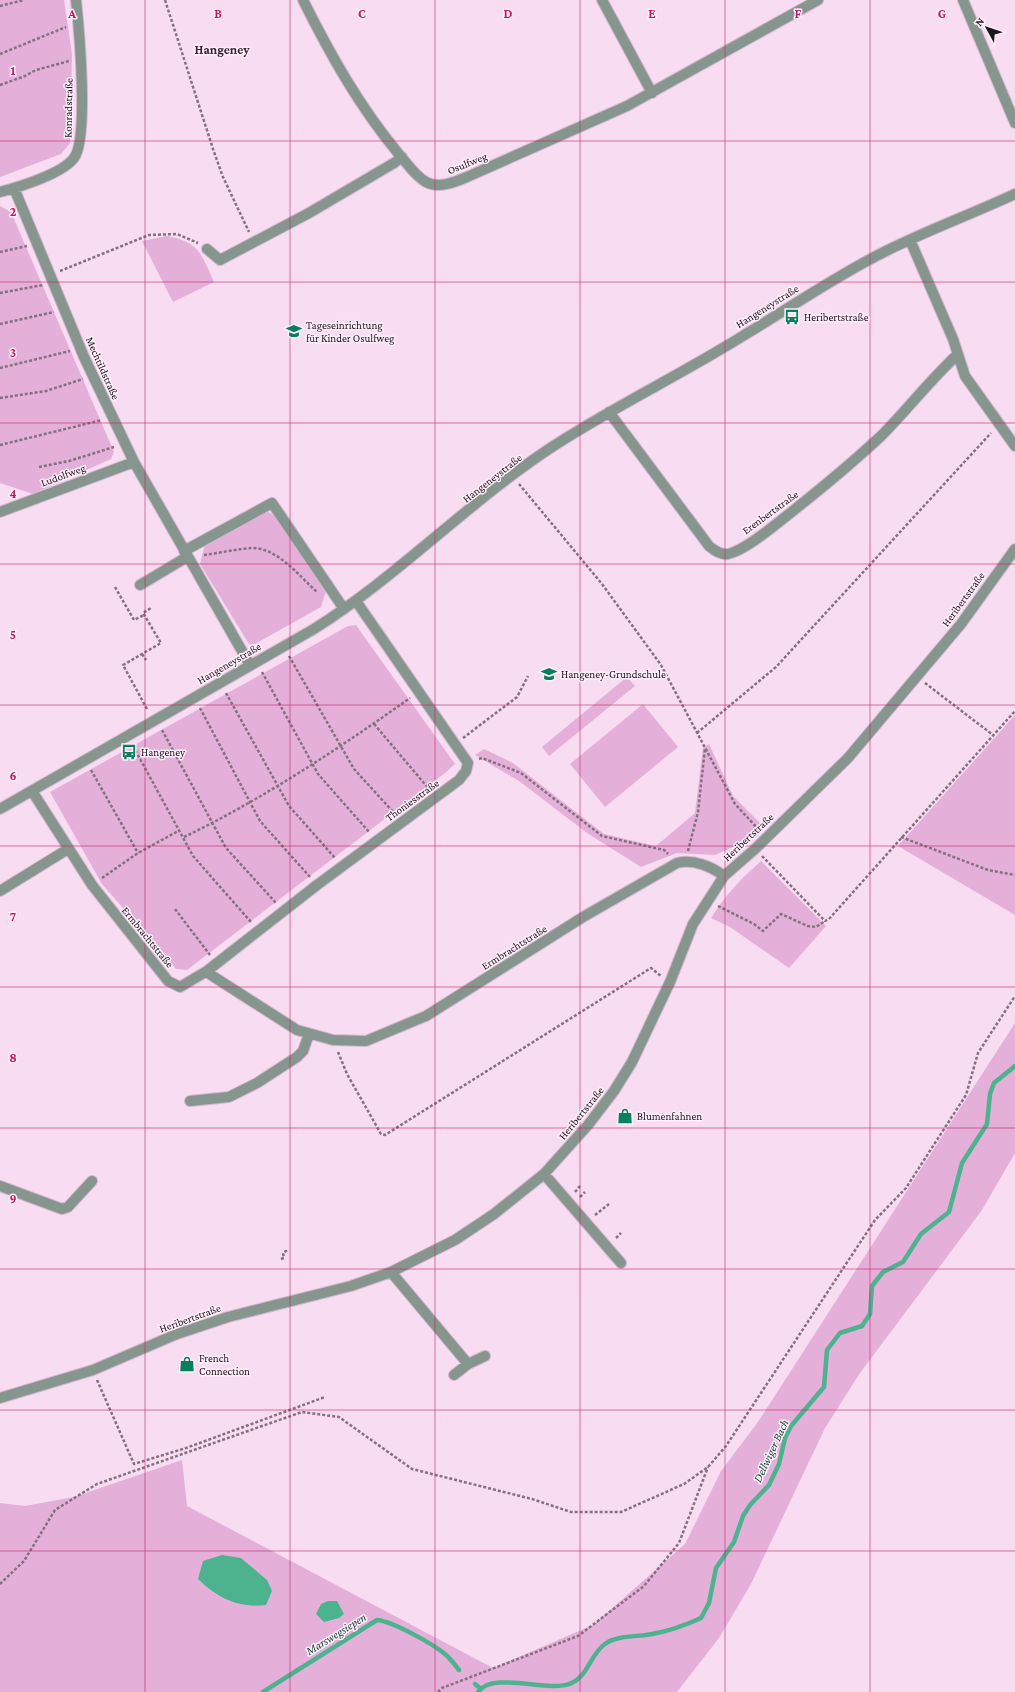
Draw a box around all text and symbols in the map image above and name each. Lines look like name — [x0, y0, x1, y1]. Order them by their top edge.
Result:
text: A — [67, 6, 76, 21]
text: B — [214, 6, 222, 21]
text: C — [358, 6, 366, 21]
text: D — [504, 6, 513, 21]
text: E — [648, 6, 656, 21]
text: F — [795, 6, 802, 21]
text: G — [938, 6, 946, 21]
north arrow — [967, 8, 1007, 48]
text: N — [972, 14, 987, 28]
district label: Hangeney — [195, 42, 250, 57]
text: 1 — [11, 63, 16, 78]
street label: Konradstraße — [61, 78, 75, 138]
street label: Osulfweg — [445, 149, 490, 177]
text: 2 — [10, 204, 17, 219]
street label: Hangeneystraße — [733, 282, 801, 331]
bus stop icon: Heribertstraße — [783, 308, 801, 326]
place label: Heribertstraße — [804, 311, 869, 323]
place label: Tageseinrichtung für Kinder Osulfweg — [306, 319, 395, 345]
school or university icon: Tageseinrichtung für Kinder Osulfweg — [285, 322, 303, 340]
street label: Mechtildstraße — [84, 335, 122, 401]
text: 3 — [10, 345, 16, 360]
street label: Hangeneystraße — [460, 451, 525, 506]
street label: Ludolfweg — [39, 461, 88, 490]
text: 4 — [9, 486, 17, 501]
street label: Erenbertstraße — [740, 488, 800, 536]
street label: Heribertstraße — [939, 569, 987, 629]
text: 5 — [10, 627, 16, 642]
street label: Hangeneystraße — [195, 640, 264, 687]
school or university icon: Hangeney-Grundschule — [540, 665, 558, 683]
place label: Hangeney-Grundschule — [561, 668, 666, 681]
bus stop icon: Hangeney — [120, 743, 138, 761]
place label: Hangeney — [141, 746, 186, 759]
text: 6 — [9, 768, 17, 783]
street label: Thoniesstraße — [383, 777, 441, 823]
street label: Heribertstraße — [720, 811, 776, 863]
street label: Ermbrachtstraße — [120, 904, 176, 970]
text: 7 — [10, 909, 16, 924]
street label: Ermbrachtstraße — [479, 922, 549, 972]
text: 8 — [9, 1050, 17, 1065]
street label: Heribertstraße — [556, 1084, 606, 1142]
shop icon: Blumenfahnen — [616, 1107, 634, 1125]
place label: Blumenfahnen — [637, 1110, 702, 1122]
text: 9 — [9, 1191, 17, 1206]
street label: Heribertstraße — [158, 1301, 222, 1335]
place label: French Connection — [199, 1352, 250, 1377]
shop icon: French Connection — [178, 1355, 196, 1373]
water label: Dellwiger Bach — [750, 1417, 792, 1485]
water label: Marswegsiepen — [302, 1610, 369, 1659]

